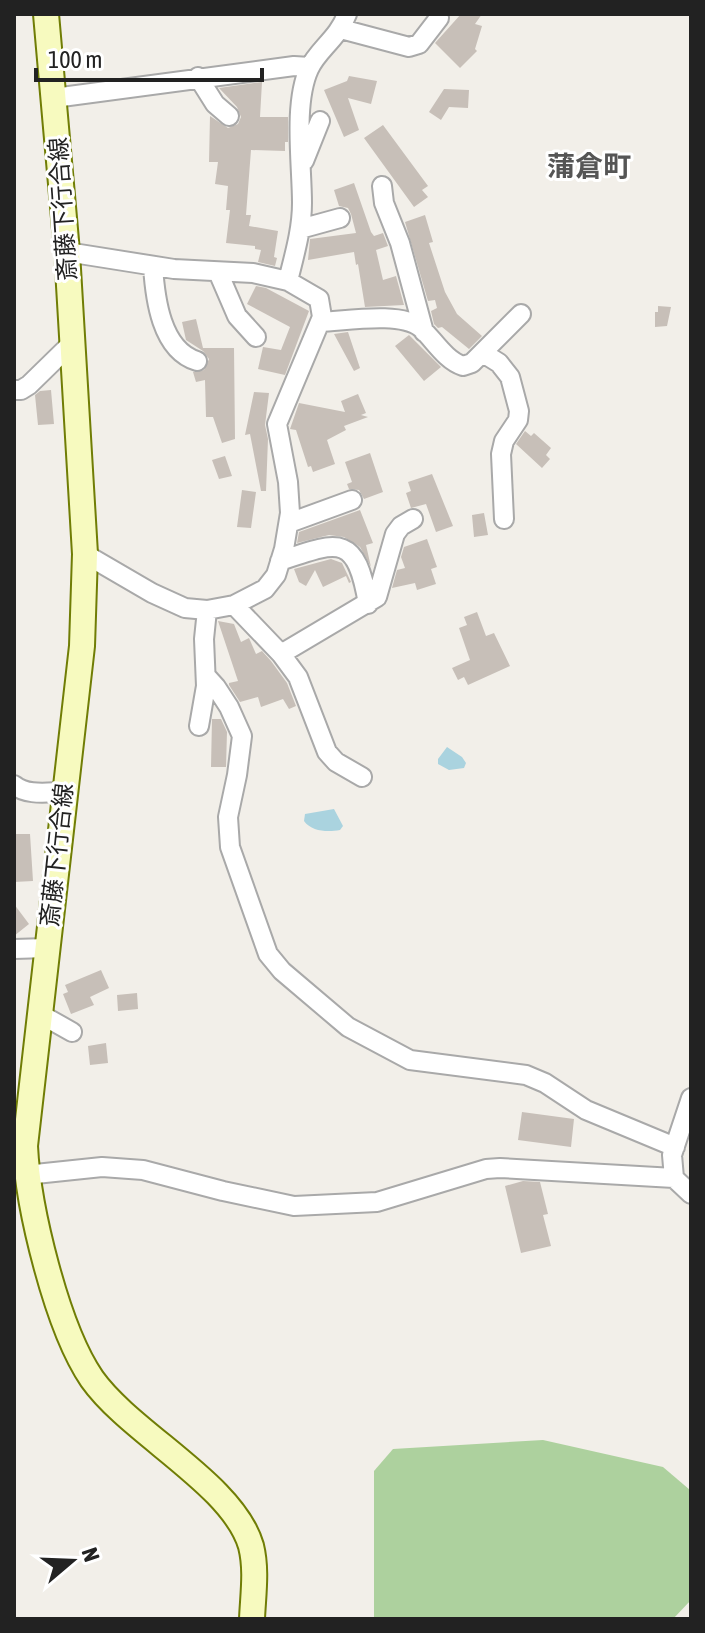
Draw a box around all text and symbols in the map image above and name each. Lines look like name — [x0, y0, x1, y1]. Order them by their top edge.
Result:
scale bar — [36, 32, 262, 82]
text: 100 m — [48, 46, 102, 73]
street label: 斎藤下行合線 — [44, 136, 81, 282]
district label: 蒲倉町 — [547, 150, 631, 182]
street label: 斎藤下行合線 — [36, 782, 77, 928]
north arrow — [32, 1521, 112, 1601]
text: N — [77, 1544, 105, 1565]

